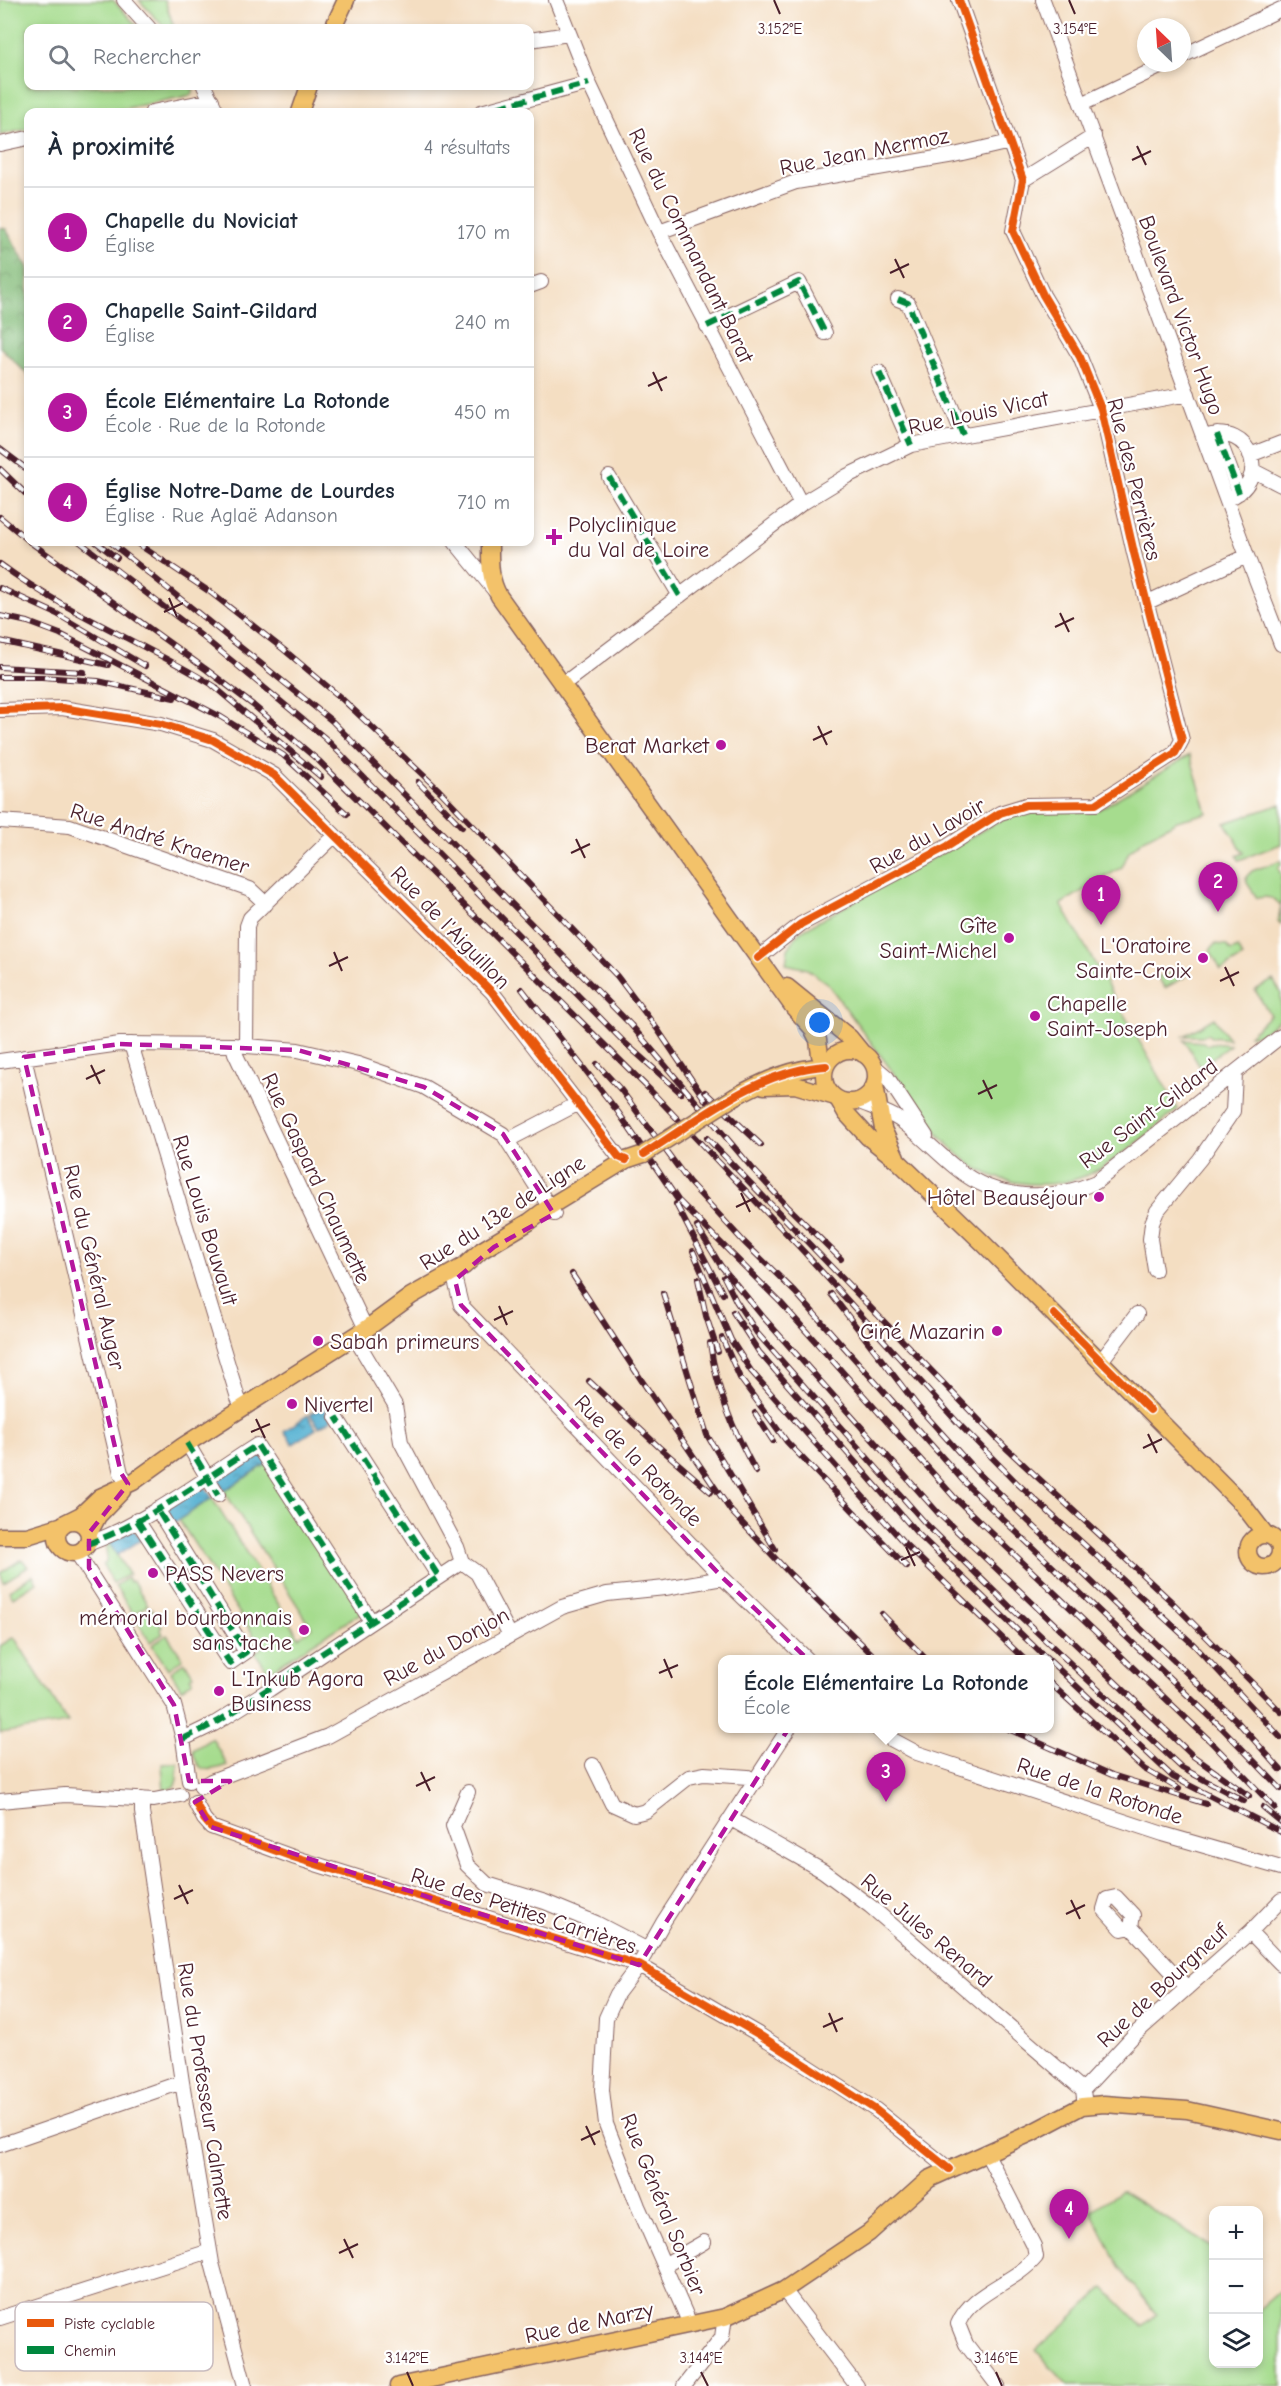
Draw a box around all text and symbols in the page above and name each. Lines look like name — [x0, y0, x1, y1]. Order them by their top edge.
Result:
north arrow — [1137, 18, 1191, 72]
text: 3.152°E — [758, 20, 802, 38]
text: 3.154°E — [1053, 20, 1097, 38]
search box — [24, 24, 534, 90]
icon: search — [45, 41, 78, 74]
text: Rechercher — [93, 44, 201, 70]
street label: Rue Jean Mermoz — [777, 123, 951, 181]
street label: Rue du Commandant Barat — [623, 124, 760, 368]
text: À proximité — [48, 132, 175, 162]
text: 4 résultats — [424, 136, 510, 159]
text: Chapelle du Noviciat — [105, 208, 297, 234]
street label: Boulevard Victor Hugo — [1133, 212, 1229, 419]
text: 1 — [64, 221, 71, 244]
text: 170 m — [457, 221, 510, 244]
text: Église — [105, 234, 155, 257]
text: Chapelle Saint-Gildard — [105, 298, 317, 324]
text: 2 — [63, 311, 72, 334]
text: 240 m — [455, 311, 510, 334]
text: Église — [105, 324, 155, 347]
street label: Rue Louis Vicat — [906, 385, 1051, 441]
text: École Elémentaire La Rotonde — [105, 388, 390, 414]
street label: Rue des Perrières — [1101, 395, 1167, 563]
text: 3 — [63, 401, 72, 424]
text: 450 m — [454, 401, 510, 424]
text: École · Rue de la Rotonde — [105, 414, 326, 437]
text: Église Notre-Dame de Lourdes — [105, 478, 395, 504]
text: 4 — [63, 491, 72, 514]
text: 710 m — [457, 491, 510, 514]
text: Église · Rue Aglaë Adanson — [105, 504, 338, 527]
place label: Polyclinique du Val de Loire — [568, 512, 709, 563]
marker: Polyclinique du Val de Loire — [545, 528, 563, 546]
place label: Berat Market — [585, 733, 710, 759]
marker: Berat Market — [714, 738, 728, 752]
street label: Rue du Lavoir — [865, 792, 990, 879]
street label: Rue André Kraemer — [67, 798, 253, 880]
street label: Rue de l'Aiguillon — [385, 861, 516, 995]
pin: 2 — [1198, 862, 1238, 912]
pin: 1 — [1082, 876, 1120, 925]
place label: Gîte Saint-Michel — [880, 913, 997, 964]
marker: Gîte Saint-Michel — [1002, 931, 1016, 945]
place label: L'Oratoire Sainte-Croix — [1076, 933, 1192, 984]
marker: L'Oratoire Sainte-Croix — [1196, 951, 1210, 965]
place label: Chapelle Saint-Joseph — [1047, 991, 1168, 1042]
your location — [805, 1008, 834, 1037]
marker: Chapelle Saint-Joseph — [1028, 1009, 1042, 1023]
street label: Rue Saint-Gildard — [1074, 1053, 1223, 1174]
street label: Rue Gaspard Chaumette — [256, 1069, 376, 1288]
street label: Rue Louis Bouvault — [167, 1132, 244, 1309]
street label: Rue du 13e de Ligne — [415, 1150, 590, 1276]
street label: Rue du Général Auger — [58, 1162, 130, 1373]
place label: Hôtel Beauséjour — [927, 1185, 1087, 1211]
marker: Hôtel Beauséjour — [1092, 1190, 1106, 1204]
place label: Ciné Mazarin — [860, 1319, 985, 1345]
marker: Ciné Mazarin — [990, 1324, 1004, 1338]
place label: Sabah primeurs — [330, 1329, 480, 1355]
marker: Sabah primeurs — [311, 1334, 325, 1348]
street label: Rue de la Rotonde — [569, 1390, 708, 1532]
place label: Nivertel — [304, 1392, 373, 1418]
marker: Nivertel — [285, 1397, 299, 1411]
place label: PASS Nevers — [165, 1561, 284, 1587]
marker: PASS Nevers — [146, 1566, 160, 1580]
street label: Rue du Donjon — [379, 1602, 514, 1692]
place label: mémorial bourbonnais sans tache — [79, 1605, 292, 1656]
marker: mémorial bourbonnais sans tache — [297, 1623, 311, 1637]
popup — [718, 1655, 1054, 1733]
place label: L'Inkub Agora Business — [231, 1666, 364, 1717]
text: École Elémentaire La Rotonde — [744, 1670, 1028, 1696]
marker: L'Inkub Agora Business — [212, 1684, 226, 1698]
text: École — [744, 1696, 790, 1719]
pin: 3 — [866, 1752, 906, 1802]
street label: Rue de la Rotonde — [1014, 1752, 1186, 1830]
street label: Rue des Petites Carrières — [408, 1862, 640, 1960]
street label: Rue Jules Renard — [855, 1868, 997, 1993]
street label: Rue de Bourgneuf — [1092, 1917, 1235, 2053]
street label: Rue du Professeur Calmette — [172, 1961, 238, 2222]
street label: Rue Général Sorbier — [615, 2110, 711, 2299]
pin: 4 — [1050, 2190, 1088, 2239]
map controls — [1209, 2206, 1263, 2368]
button: + — [1209, 2206, 1263, 2260]
button: − — [1209, 2260, 1263, 2314]
street label: Rue de Marzy — [523, 2297, 656, 2349]
legend — [15, 2302, 213, 2371]
button: layers — [1209, 2314, 1263, 2368]
text: Piste cyclable — [64, 2315, 155, 2333]
text: Chemin — [64, 2342, 116, 2360]
text: 3.142°E — [385, 2349, 429, 2367]
text: 3.144°E — [679, 2349, 723, 2367]
text: 3.146°E — [974, 2349, 1018, 2367]

